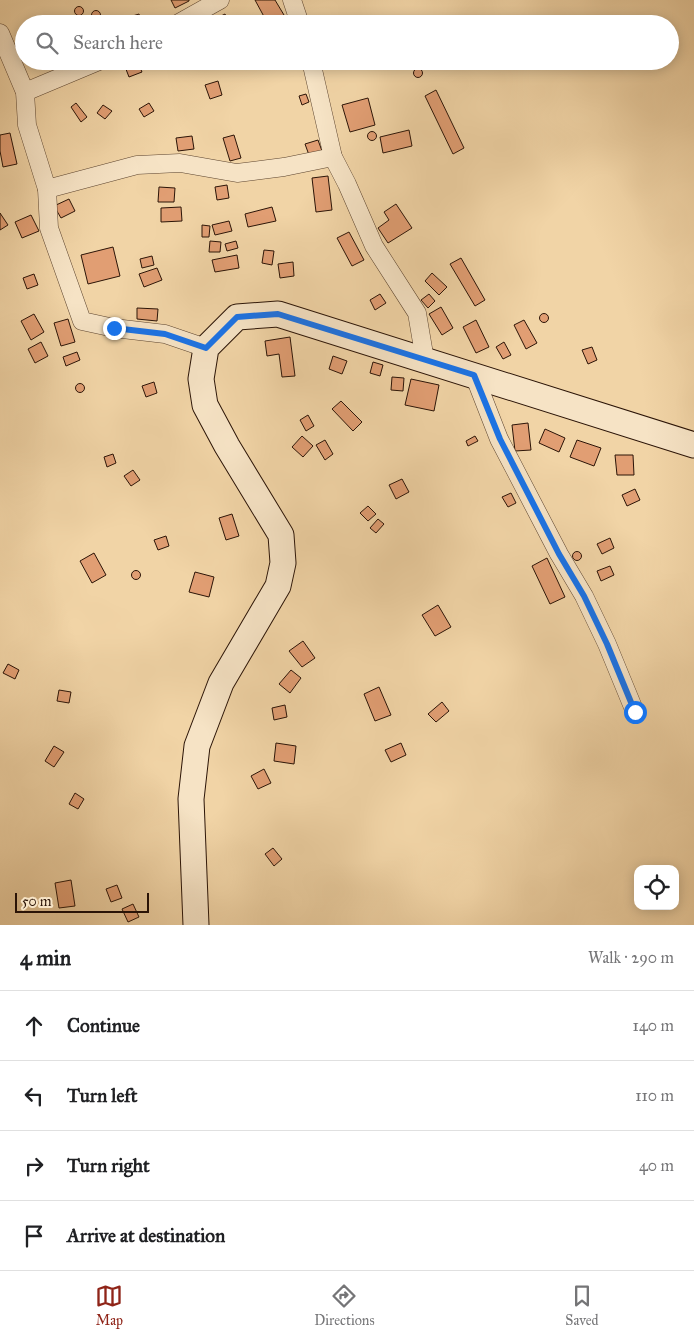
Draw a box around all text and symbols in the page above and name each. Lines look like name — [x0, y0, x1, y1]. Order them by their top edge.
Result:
search box — [15, 15, 679, 70]
icon: search — [33, 29, 61, 57]
text: Search here — [73, 31, 163, 54]
route end — [103, 317, 126, 340]
route start — [624, 701, 647, 724]
map controls — [634, 865, 679, 910]
button: locate — [634, 865, 679, 910]
scale bar — [15, 890, 149, 913]
text: 50 m — [22, 893, 51, 910]
text: 4 min — [20, 945, 71, 971]
text: Walk · 290 m — [588, 948, 674, 967]
icon: ahead — [20, 1012, 48, 1040]
text: Continue — [67, 1014, 140, 1037]
text: 140 m — [633, 1016, 674, 1035]
icon: left — [20, 1082, 48, 1110]
text: Turn left — [67, 1084, 137, 1107]
text: 110 m — [635, 1086, 674, 1105]
icon: right — [20, 1152, 48, 1180]
text: Turn right — [67, 1154, 150, 1177]
text: 40 m — [639, 1156, 674, 1175]
icon: arrive — [20, 1222, 48, 1250]
text: Arrive at destination — [67, 1224, 225, 1247]
tab: Map — [95, 1282, 123, 1329]
tab: Directions — [314, 1282, 375, 1329]
tab: Saved — [565, 1282, 599, 1329]

